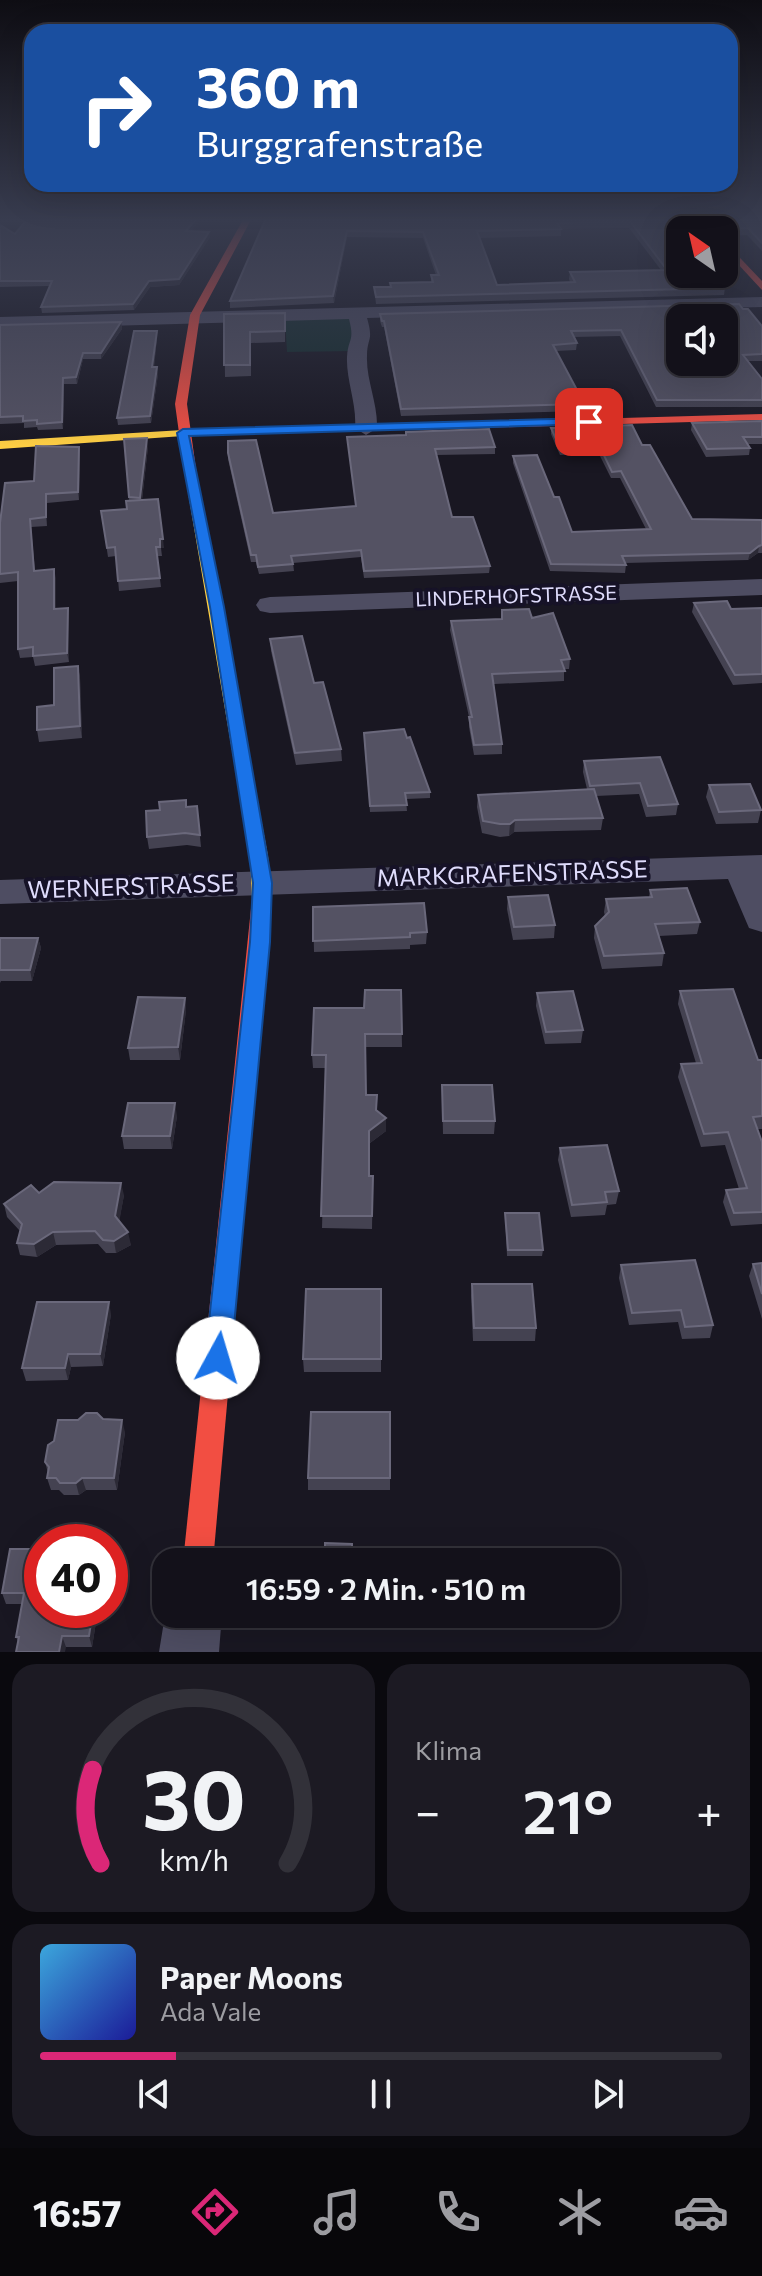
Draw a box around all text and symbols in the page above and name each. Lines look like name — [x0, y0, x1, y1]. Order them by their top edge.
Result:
text: 360 m — [196, 51, 360, 120]
icon: right — [64, 56, 168, 160]
text: Burggrafenstraße — [196, 120, 483, 164]
north arrow — [666, 216, 738, 288]
map controls — [666, 216, 738, 376]
button: sound — [666, 304, 738, 376]
pin — [555, 388, 623, 456]
icon: arrive — [567, 400, 611, 444]
street label: LINDERHOFSTRASSE — [415, 579, 617, 611]
street label: MARKGRAFENSTRASSE — [376, 853, 648, 892]
street label: WERNERSTRASSE — [27, 867, 235, 904]
position arrow — [176, 1316, 260, 1400]
speed limit sign: 40 — [24, 1524, 128, 1628]
text: 16:59 · 2 Min. · 510 m — [246, 1569, 526, 1606]
text: Klima — [415, 1734, 482, 1765]
text: 30 — [142, 1745, 245, 1847]
text: 21° — [523, 1773, 613, 1846]
text: − — [415, 1783, 440, 1837]
text: + — [696, 1783, 722, 1837]
text: km/h — [159, 1842, 228, 1877]
text: Paper Moons — [160, 1958, 343, 1995]
text: Ada Vale — [160, 1995, 261, 2026]
icon: previous — [132, 2072, 176, 2116]
icon: pause — [359, 2072, 403, 2116]
icon: next — [586, 2072, 630, 2116]
icon: directions — [187, 2184, 243, 2240]
icon: music — [309, 2184, 365, 2240]
icon: phone — [430, 2184, 486, 2240]
icon: climate — [552, 2184, 608, 2240]
icon: car — [673, 2184, 729, 2240]
text: 16:57 — [33, 2190, 122, 2234]

